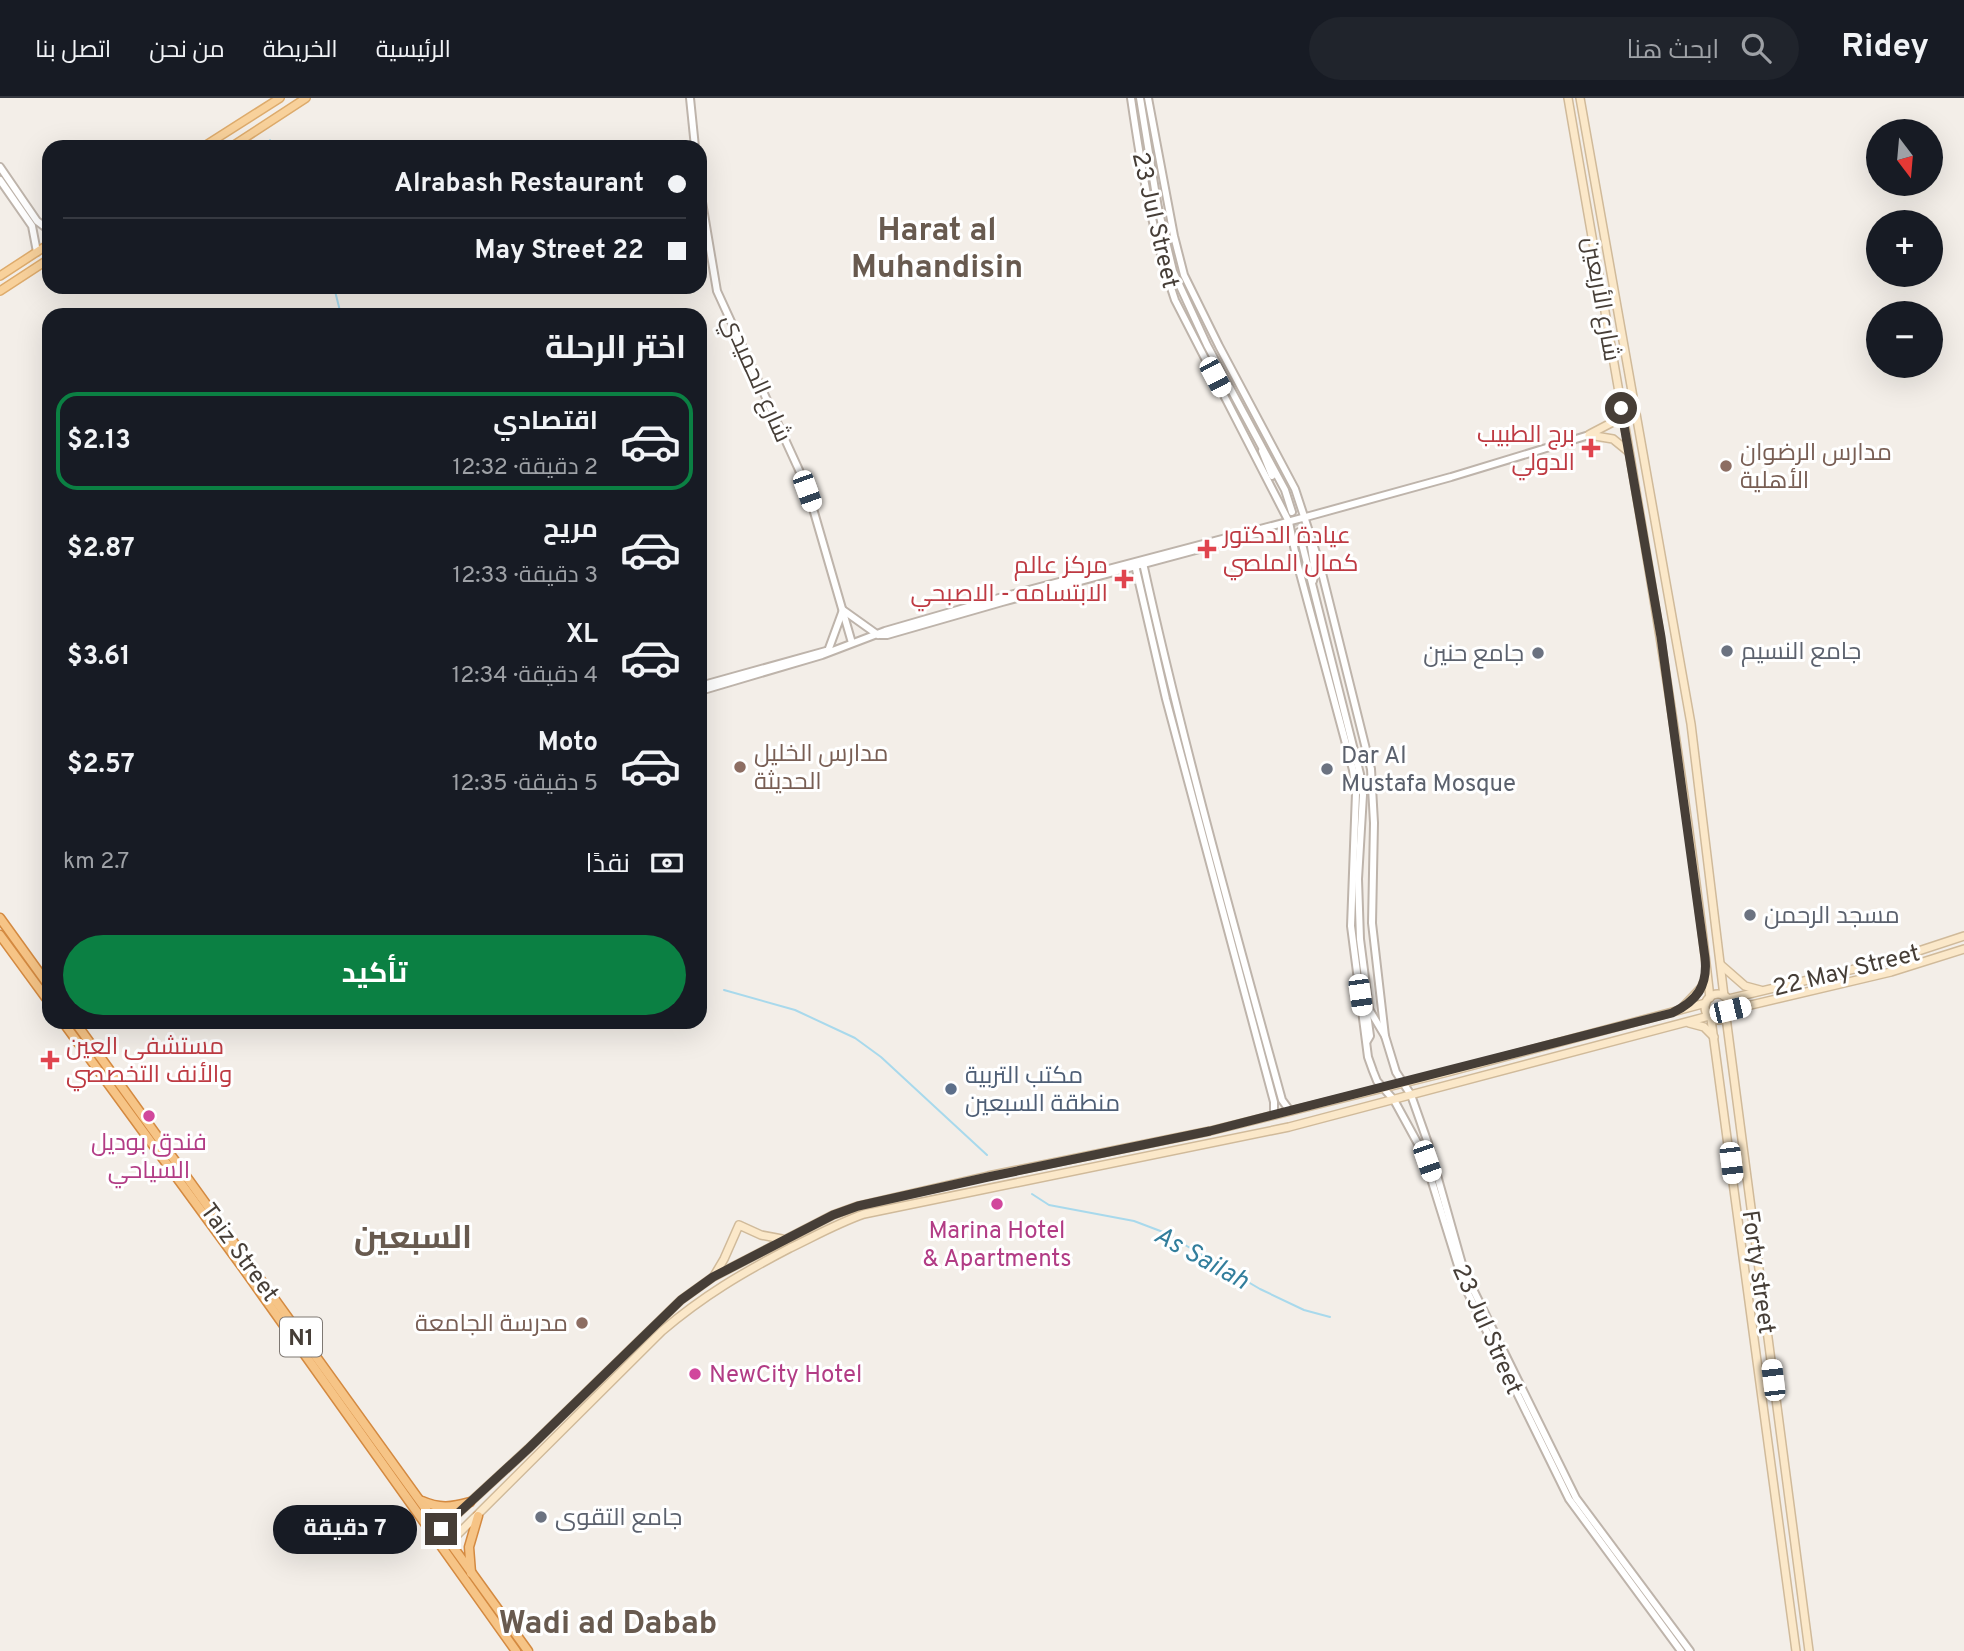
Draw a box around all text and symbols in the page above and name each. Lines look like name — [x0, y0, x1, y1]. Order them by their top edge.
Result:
search box — [1309, 17, 1799, 80]
text: Ridey — [1841, 27, 1929, 69]
icon: search — [1737, 29, 1775, 67]
text: ابحث هنا — [1626, 35, 1719, 68]
text: اتصل بنا — [35, 36, 111, 66]
text: من نحن — [149, 36, 225, 66]
text: الخريطة — [263, 36, 338, 66]
text: الرئيسية — [376, 36, 451, 66]
north arrow — [1866, 119, 1942, 196]
map controls — [1866, 119, 1943, 378]
street label: 23 Jul Street — [1124, 149, 1184, 292]
text: Alrabash Restaurant — [394, 168, 644, 201]
button: + — [1866, 210, 1943, 287]
district label: Harat al Muhandisin — [851, 212, 1023, 289]
text: 22 May Street — [475, 235, 644, 268]
street label: شارع الأربعين — [1574, 235, 1626, 364]
button: − — [1866, 301, 1943, 378]
street label: شارع الحميدي — [713, 310, 797, 448]
text: اختر الرحلة — [545, 330, 686, 370]
car — [1196, 354, 1235, 400]
route start — [1605, 392, 1637, 424]
text: اقتصادي — [493, 406, 598, 439]
icon: car — [619, 410, 682, 473]
place label: برج الطبيب الدولي — [1477, 421, 1575, 481]
text: $2.13 — [67, 425, 131, 458]
marker: برج الطبيب الدولي — [1581, 438, 1601, 458]
place label: مدارس الرضوان الأهلية — [1740, 439, 1892, 497]
text: 2 دقيقة · 12:32 — [453, 454, 598, 483]
marker: مدارس الرضوان الأهلية — [1718, 458, 1734, 474]
car — [790, 468, 825, 514]
text: مريح — [543, 514, 598, 547]
icon: car — [619, 518, 682, 581]
place label: عيادة الدكتور كمال الملصي — [1221, 522, 1358, 581]
text: $2.87 — [67, 533, 135, 566]
marker: عيادة الدكتور كمال الملصي — [1197, 539, 1217, 559]
place label: مركز عالم الابتسامه - الاصبحي — [910, 552, 1108, 612]
text: 3 دقيقة · 12:33 — [453, 562, 598, 591]
marker: مركز عالم الابتسامه - الاصبحي — [1114, 569, 1134, 589]
text: XL — [566, 619, 598, 652]
icon: car — [619, 626, 682, 689]
place label: جامع النسيم — [1741, 638, 1861, 668]
place label: جامع حنين — [1423, 640, 1524, 670]
text: $3.61 — [67, 641, 130, 674]
marker: جامع النسيم — [1719, 643, 1735, 659]
marker: جامع حنين — [1530, 645, 1546, 661]
text: 4 دقيقة · 12:34 — [452, 662, 598, 691]
text: Moto — [538, 727, 598, 760]
icon: car — [619, 734, 682, 797]
place label: مدارس الخليل الحديثة — [754, 740, 888, 798]
place label: Dar Al Mustafa Mosque — [1341, 742, 1516, 800]
text: $2.57 — [67, 749, 135, 782]
marker: مدارس الخليل الحديثة — [732, 759, 748, 775]
marker: Dar Al Mustafa Mosque — [1319, 761, 1335, 777]
text: 5 دقيقة · 12:35 — [452, 770, 598, 799]
icon: cash — [648, 844, 686, 882]
text: 2.7 km — [63, 848, 129, 877]
text: نقدًا — [586, 849, 630, 882]
place label: مسجد الرحمن — [1764, 902, 1900, 932]
marker: مسجد الرحمن — [1742, 907, 1758, 923]
button: تأكيد — [63, 935, 686, 1015]
street label: 22 May Street — [1770, 939, 1923, 1005]
car — [1347, 973, 1374, 1017]
car — [1708, 995, 1753, 1025]
place label: مستشفى العين والأنف التخصصي — [66, 1033, 232, 1092]
marker: مستشفى العين والأنف التخصصي — [40, 1050, 60, 1070]
place label: مكتب التربية منطقة السبعين — [965, 1062, 1120, 1120]
marker: مكتب التربية منطقة السبعين — [943, 1081, 959, 1097]
marker: فندق بوديل السياحي — [141, 1108, 157, 1124]
place label: فندق بوديل السياحي — [91, 1129, 207, 1189]
car — [1411, 1138, 1444, 1184]
car — [1719, 1141, 1744, 1185]
marker: Marina Hotel & Apartments — [989, 1196, 1005, 1212]
street label: Taiz Street — [192, 1198, 284, 1309]
street label: Forty street — [1734, 1209, 1781, 1336]
place label: Marina Hotel & Apartments — [923, 1217, 1071, 1275]
district label: السبعين — [354, 1220, 472, 1260]
water label: As Sailah — [1148, 1220, 1254, 1299]
street label: 23 Jul Street — [1444, 1260, 1528, 1400]
place label: مدرسة الجامعة — [415, 1310, 568, 1340]
marker: مدرسة الجامعة — [574, 1315, 590, 1331]
road number: N1 — [280, 1318, 322, 1356]
car — [1761, 1358, 1786, 1402]
place label: NewCity Hotel — [709, 1361, 862, 1391]
marker: NewCity Hotel — [687, 1366, 703, 1382]
callout: 7 دقيقة — [273, 1504, 416, 1554]
place label: جامع التقوى — [555, 1504, 682, 1534]
marker: جامع التقوى — [533, 1509, 549, 1525]
route end — [425, 1513, 457, 1545]
text: 7 دقيقة — [303, 1515, 387, 1544]
district label: Wadi ad Dabab — [499, 1605, 717, 1645]

